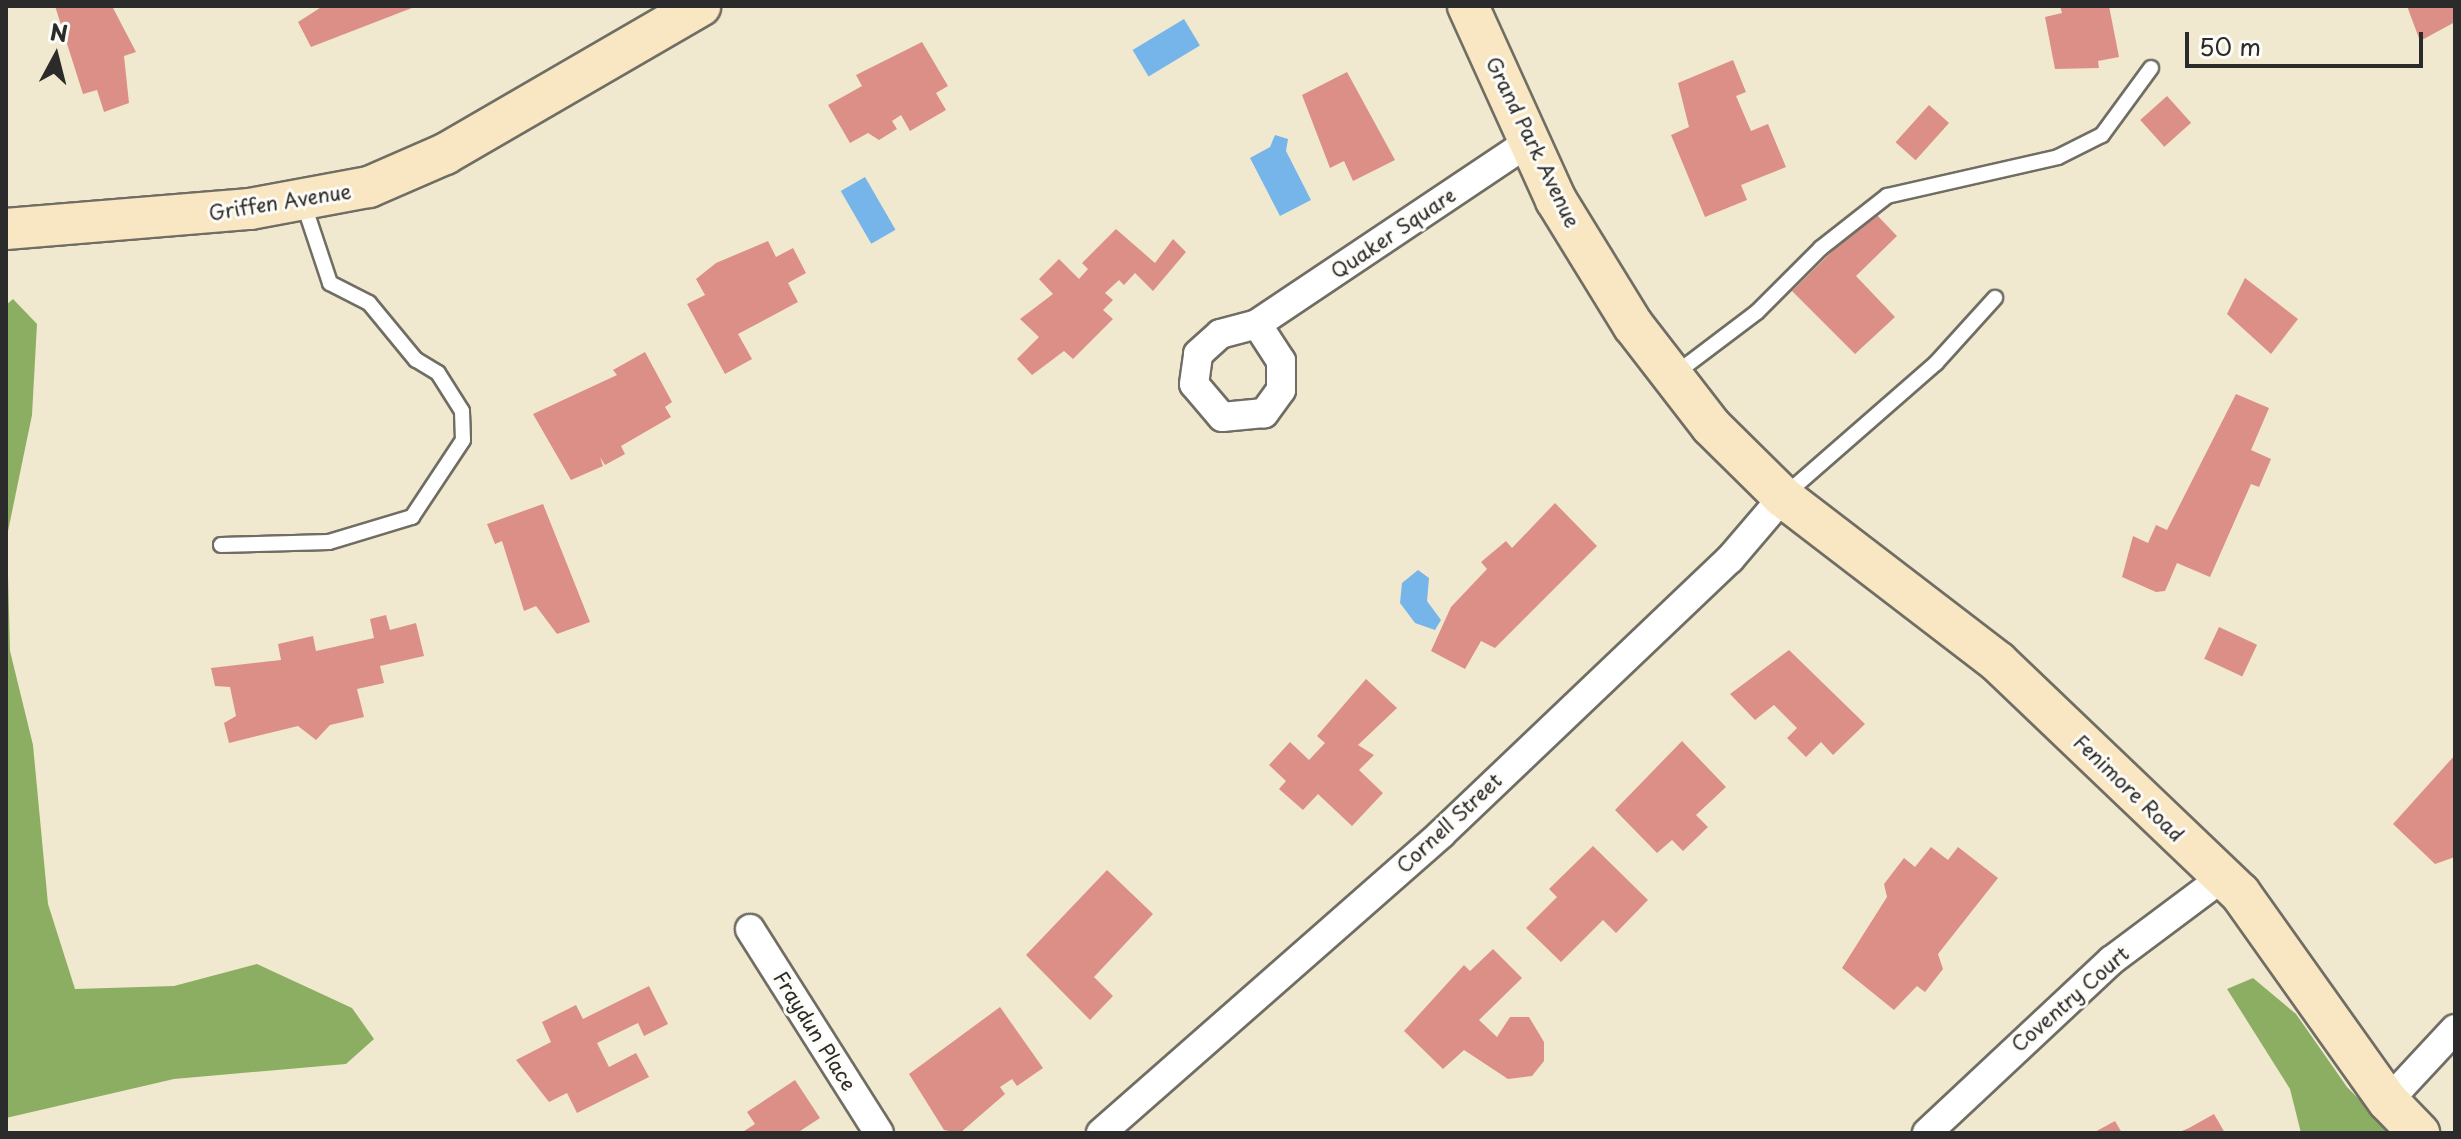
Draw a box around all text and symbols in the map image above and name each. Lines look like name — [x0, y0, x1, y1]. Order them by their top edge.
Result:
text: N — [48, 14, 70, 49]
north arrow — [16, 16, 96, 96]
scale bar — [2189, 16, 2427, 66]
text: 50 m — [2199, 28, 2261, 64]
street label: Grand Park Avenue — [1481, 52, 1585, 232]
street label: Griffen Avenue — [207, 179, 353, 225]
street label: Quaker Square — [1325, 182, 1461, 284]
street label: Fenimore Road — [2070, 730, 2188, 846]
street label: Cornell Street — [1391, 768, 1507, 878]
street label: Coventry Court — [2006, 941, 2134, 1057]
street label: Fraydun Place — [769, 967, 861, 1095]

